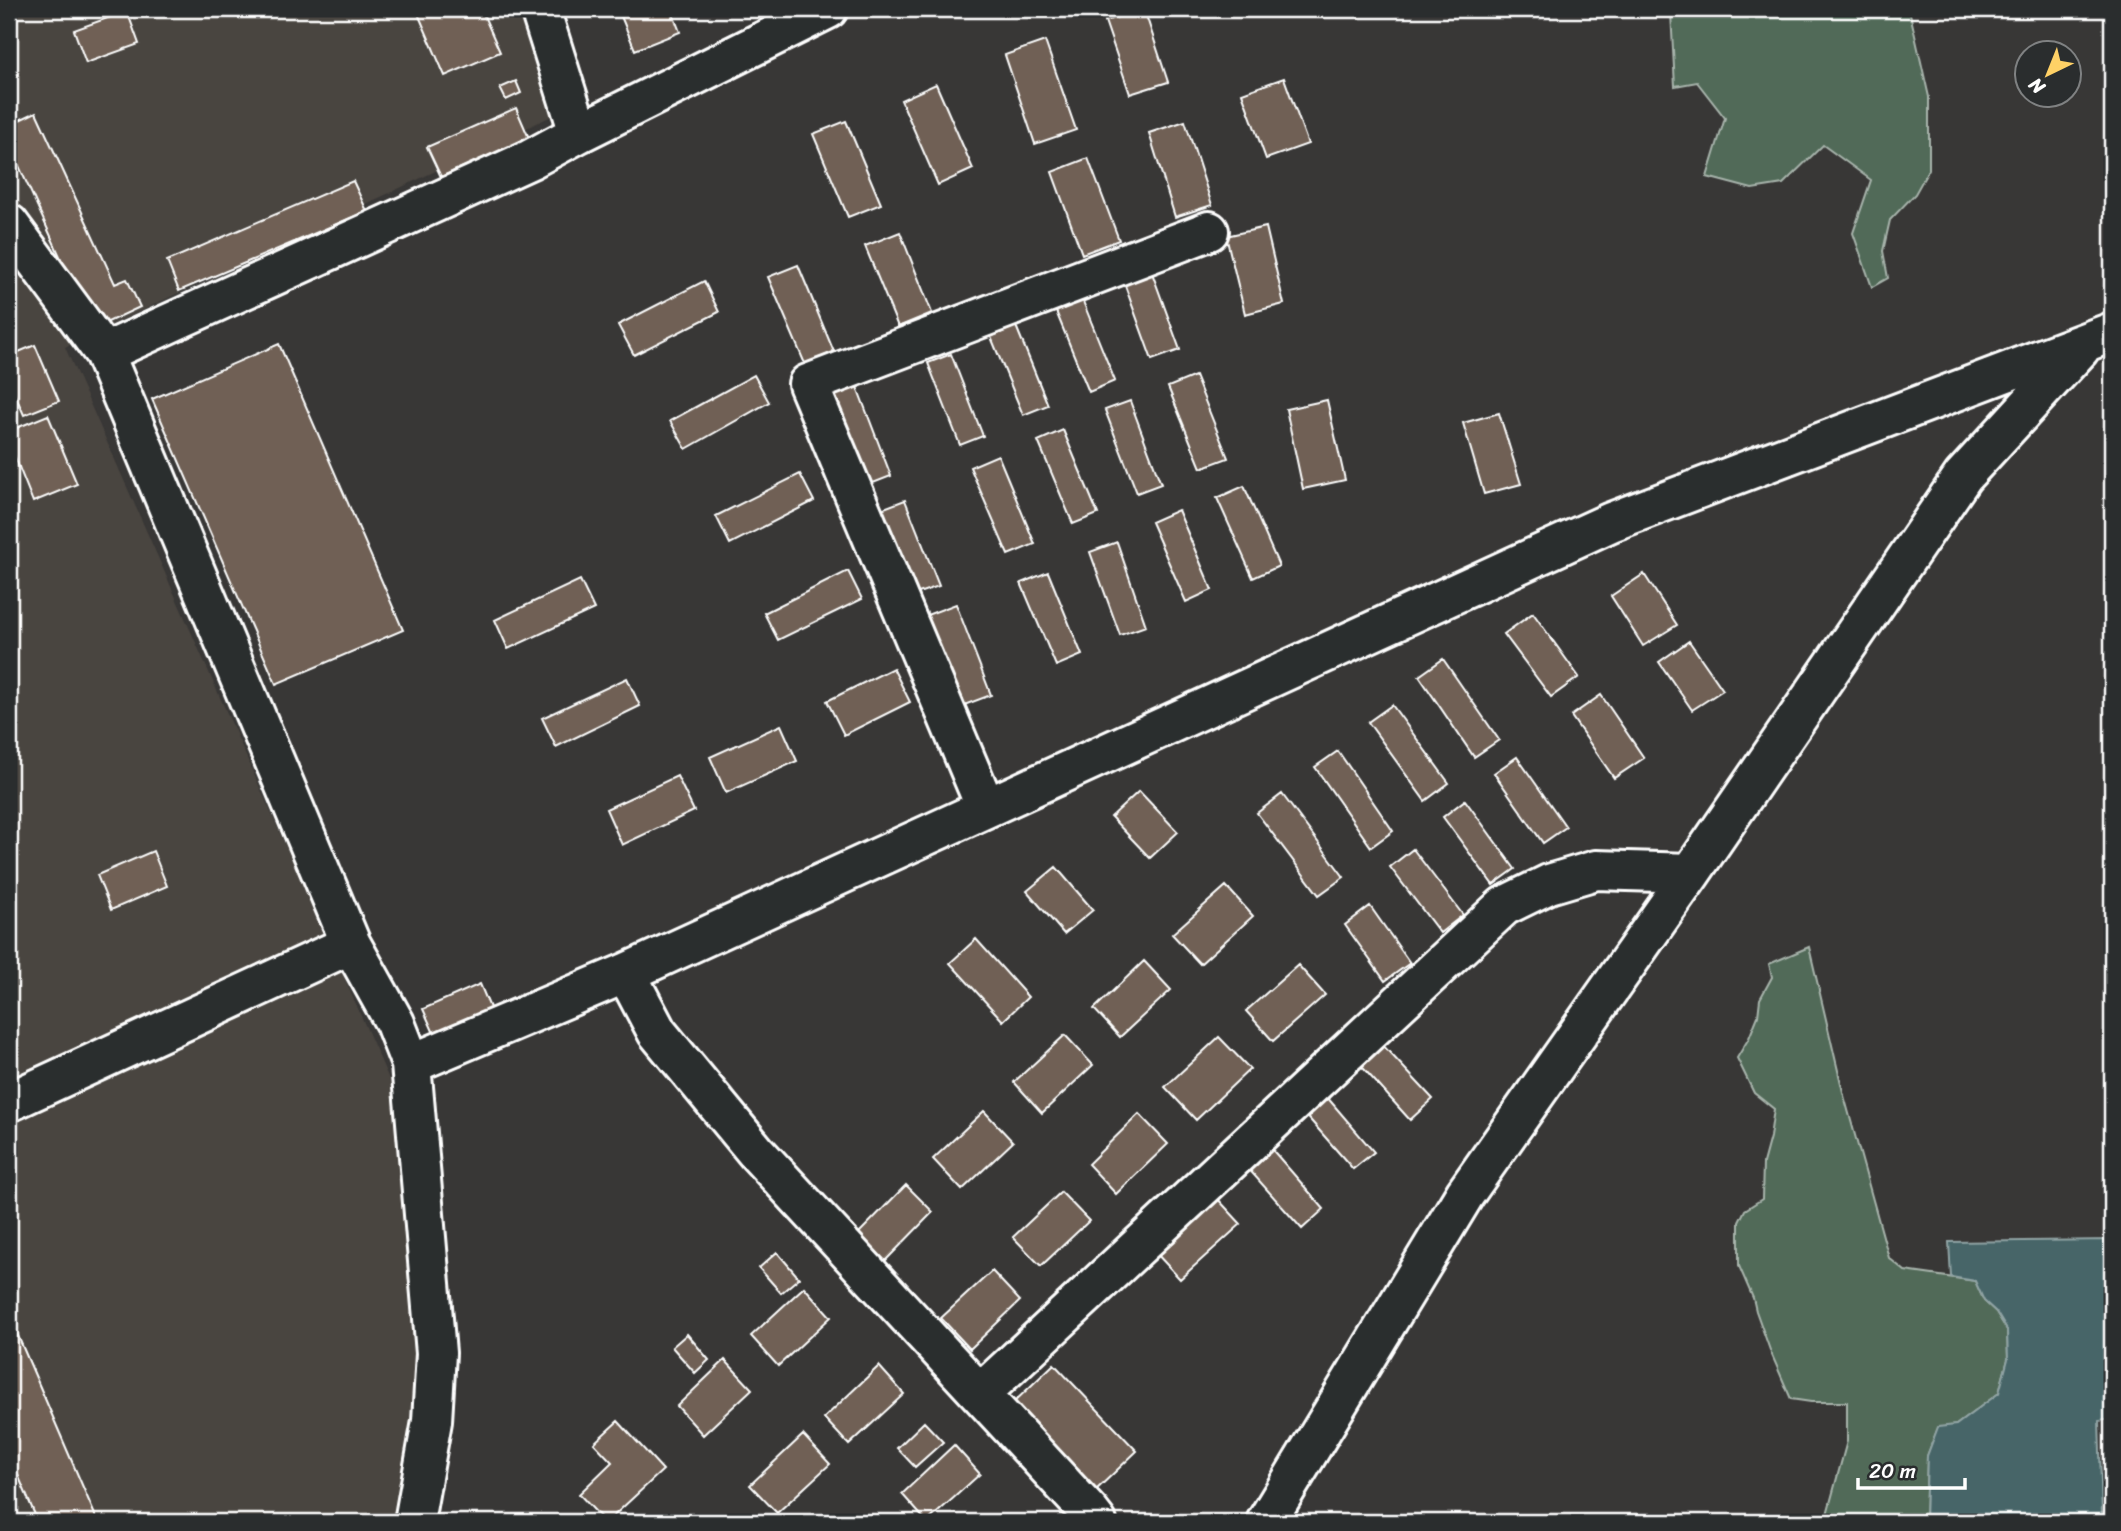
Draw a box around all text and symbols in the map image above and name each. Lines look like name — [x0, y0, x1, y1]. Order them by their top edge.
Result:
north arrow — [2012, 38, 2082, 108]
text: N — [2020, 69, 2054, 103]
scale bar — [1858, 1447, 1965, 1491]
text: 20 m — [1869, 1452, 1916, 1490]

